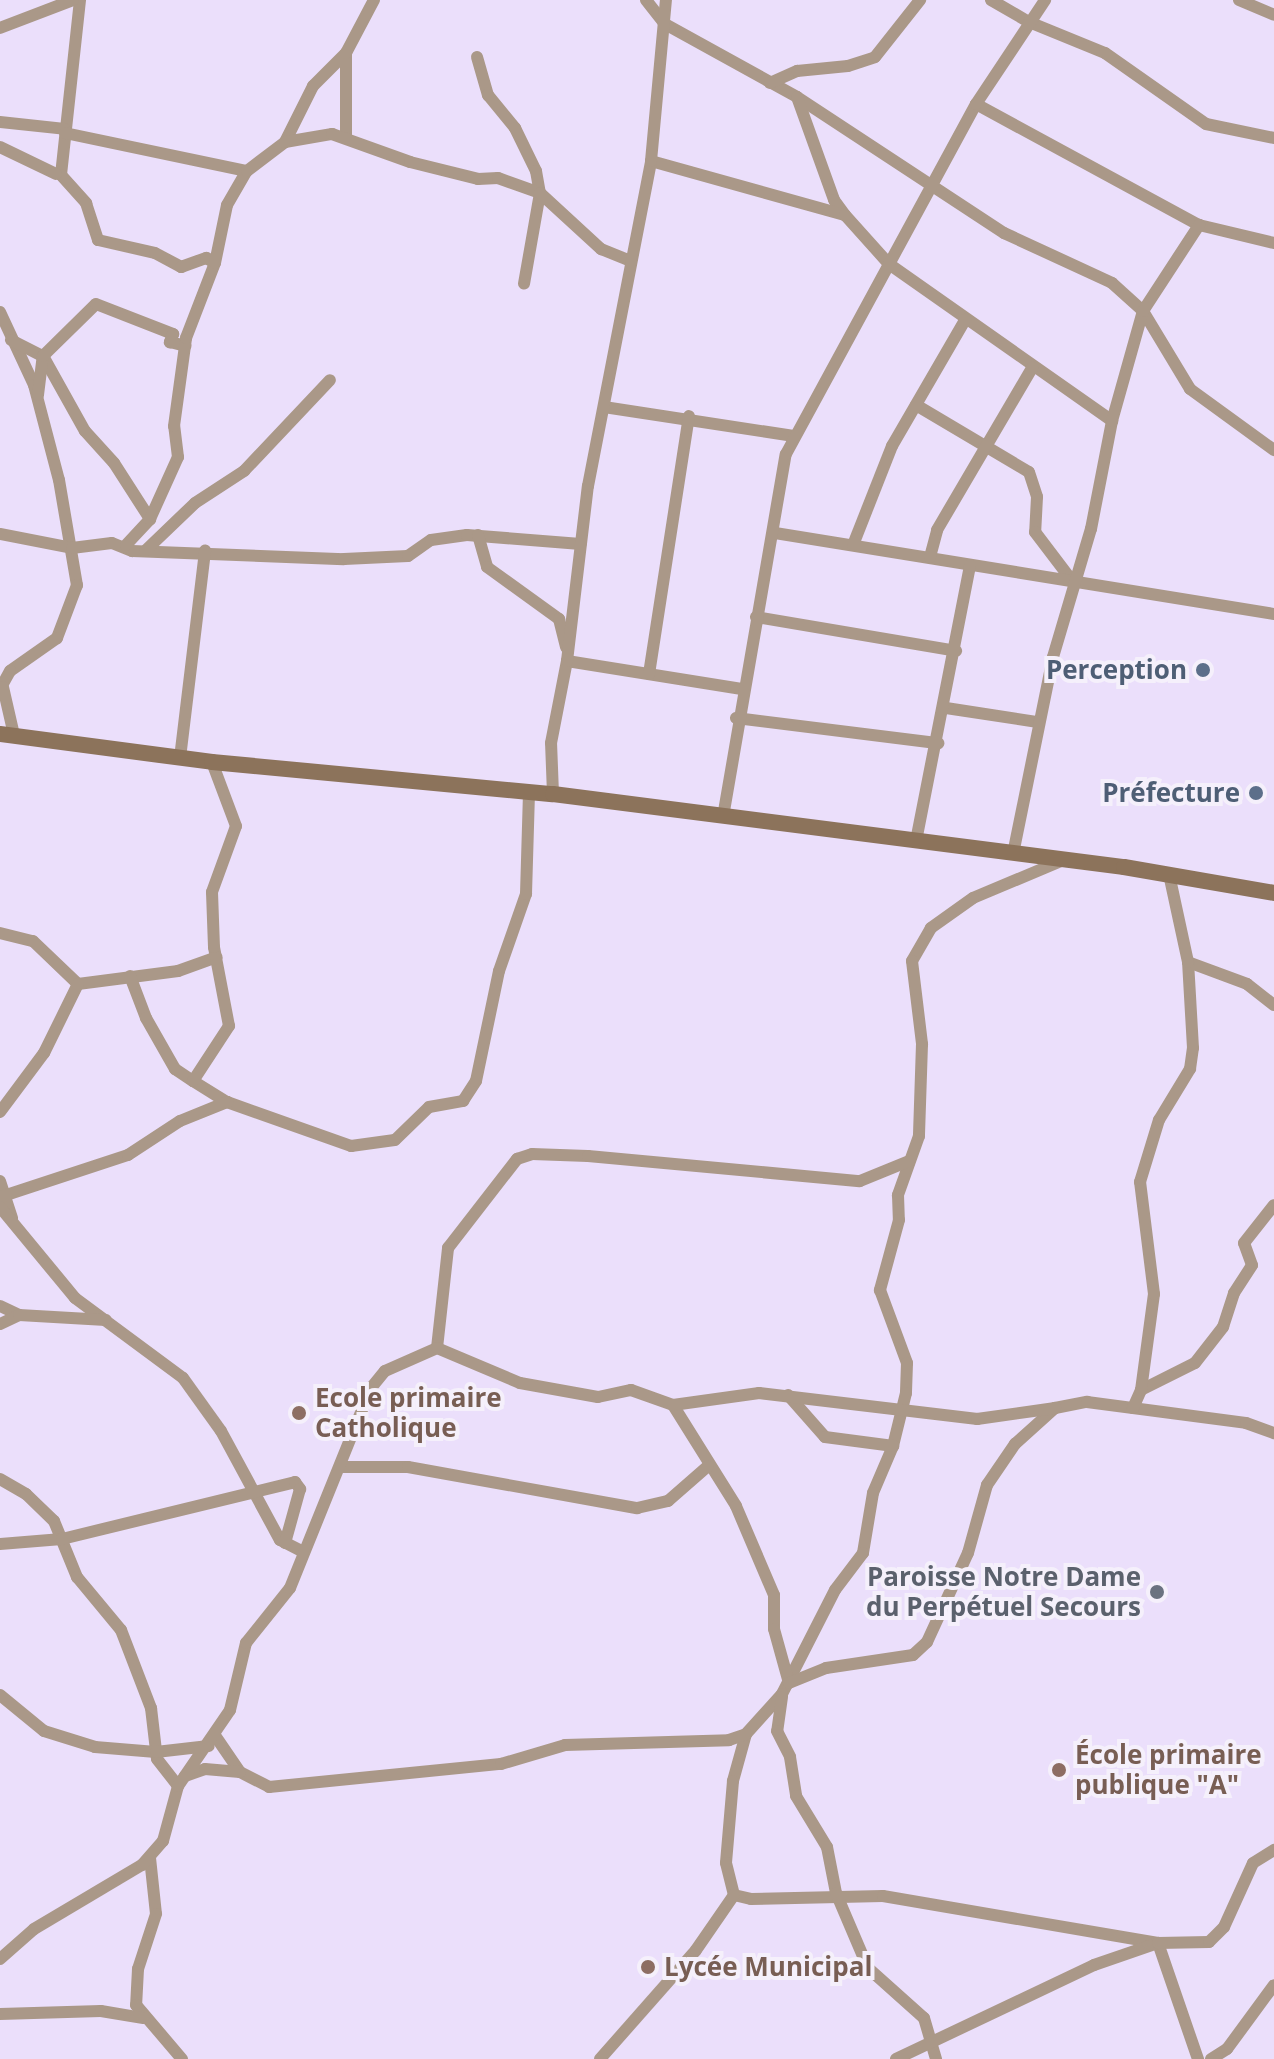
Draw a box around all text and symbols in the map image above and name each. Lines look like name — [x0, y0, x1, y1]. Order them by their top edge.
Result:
place label: Perception — [1046, 654, 1187, 686]
marker: Perception — [1194, 661, 1212, 679]
place label: Préfecture — [1102, 777, 1240, 809]
marker: Préfecture — [1247, 784, 1265, 802]
place label: Ecole primaire Catholique — [315, 1382, 502, 1444]
marker: Ecole primaire Catholique — [290, 1404, 308, 1422]
place label: Paroisse Notre Dame du Perpétuel Secours — [866, 1561, 1141, 1622]
marker: Paroisse Notre Dame du Perpétuel Secours — [1148, 1583, 1166, 1601]
place label: École primaire publique "A" — [1075, 1739, 1262, 1800]
marker: École primaire publique "A" — [1050, 1761, 1068, 1779]
place label: Lycée Municipal — [664, 1951, 872, 1983]
marker: Lycée Municipal — [639, 1958, 657, 1976]

